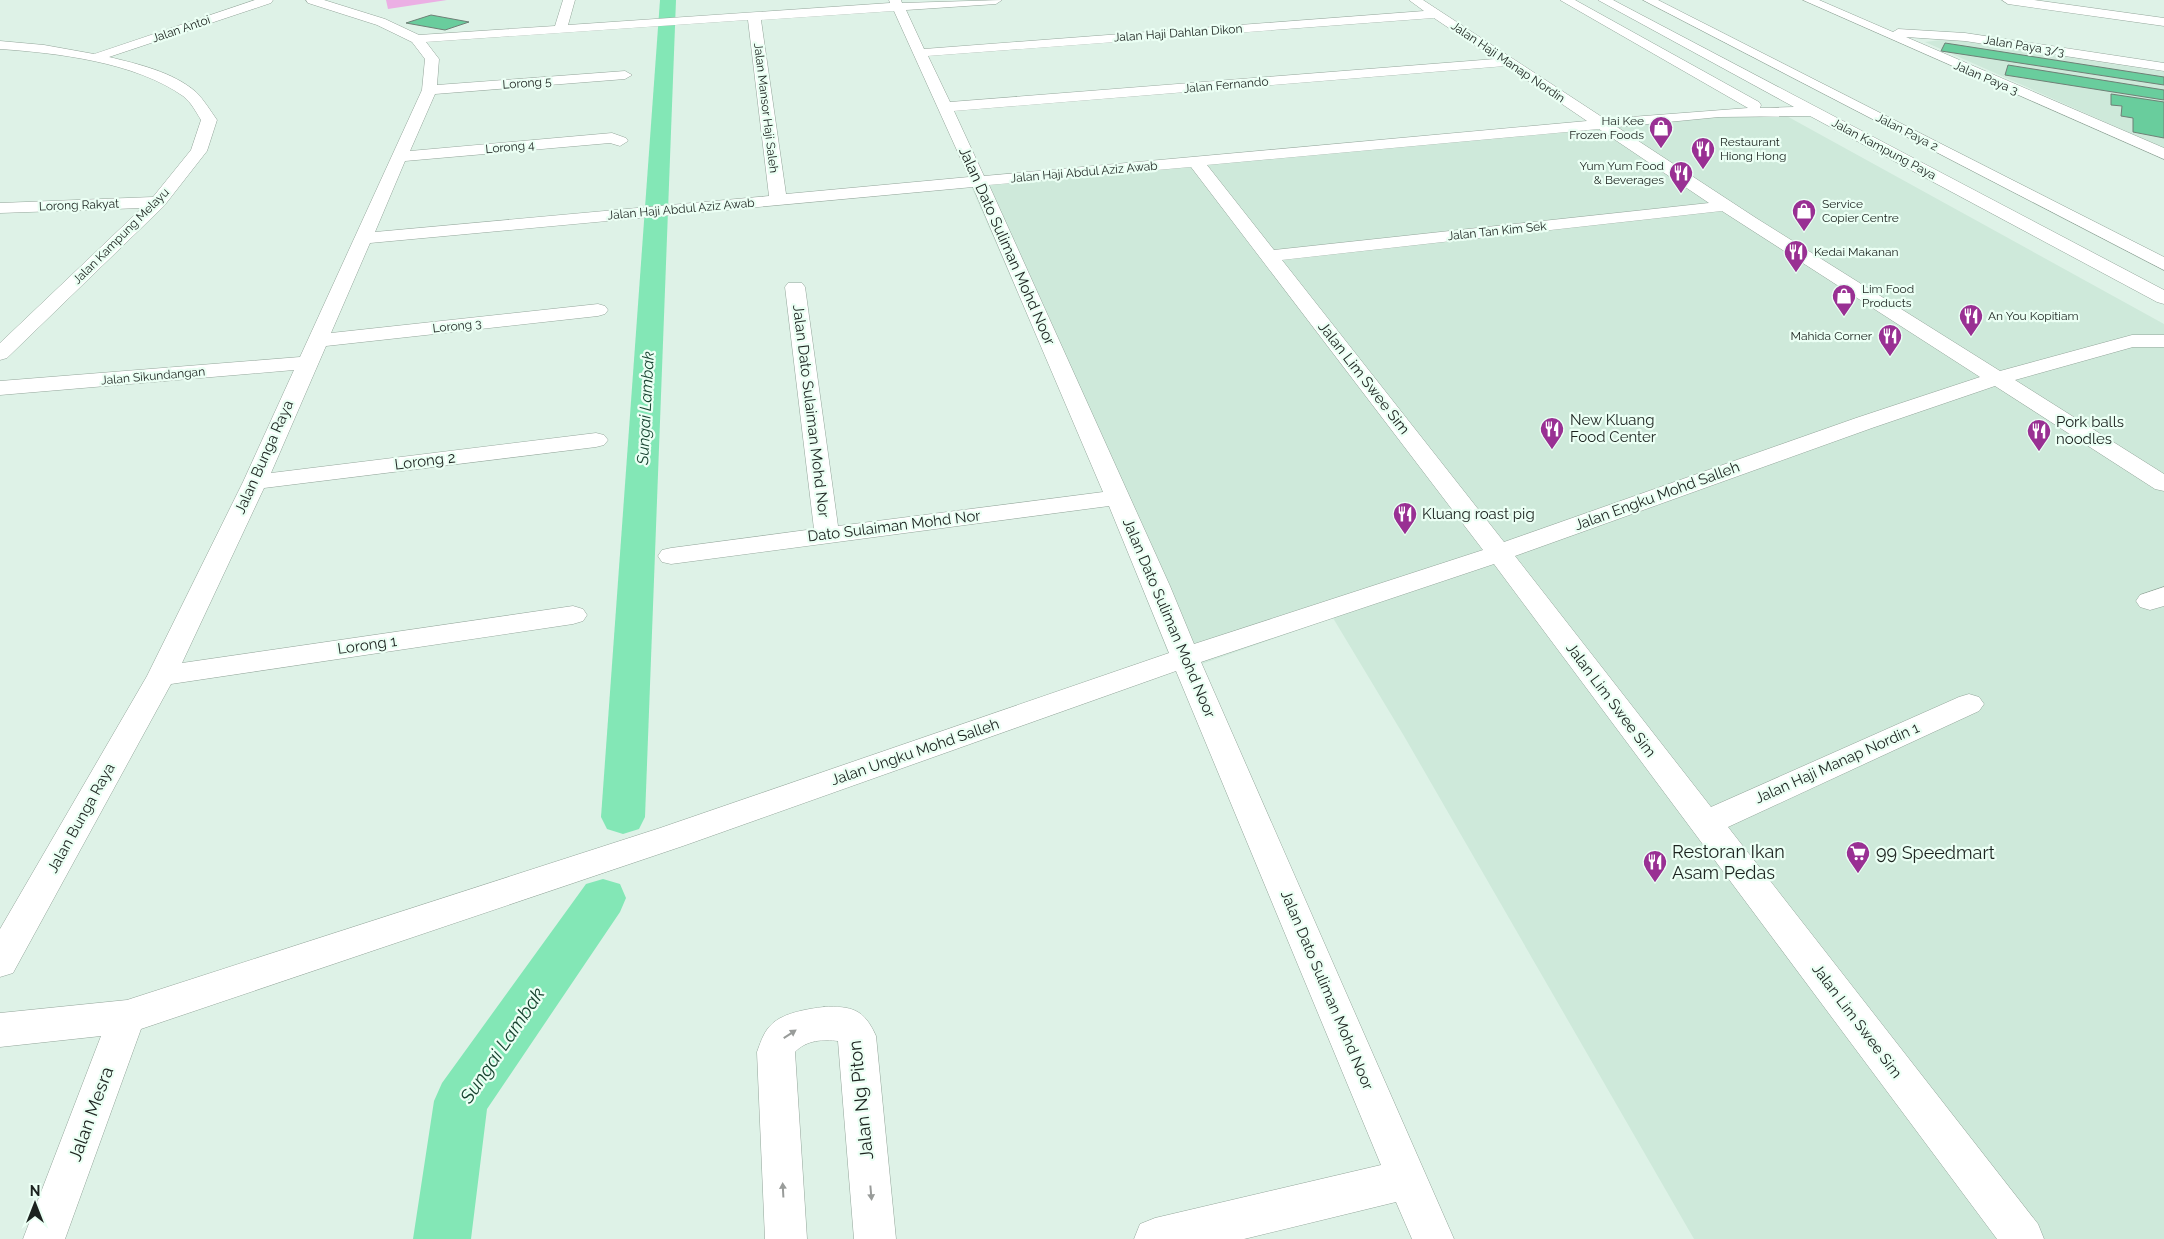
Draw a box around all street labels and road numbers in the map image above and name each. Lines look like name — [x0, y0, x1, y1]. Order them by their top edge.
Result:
street label: Jalan Antoi — [150, 13, 212, 45]
street label: Jalan Haji Manap Nordin — [1448, 19, 1568, 105]
street label: Jalan Haji Dahlan Dikon — [1113, 22, 1243, 44]
street label: Jalan Paya 3/3 — [1983, 33, 2065, 59]
street label: Jalan Mansor Haji Saleh — [751, 42, 781, 174]
street label: Jalan Paya 3 — [1952, 58, 2020, 98]
street label: Lorong 5 — [502, 74, 552, 92]
street label: Jalan Fernando — [1183, 74, 1269, 96]
street label: Jalan Paya 2 — [1874, 110, 1940, 154]
street label: Jalan Kampung Paya — [1830, 116, 1938, 182]
street label: Lorong 4 — [485, 138, 536, 156]
street label: Jalan Dato Suliman Mohd Noor — [955, 144, 1059, 348]
street label: Jalan Haji Abdul Aziz Awab — [1010, 159, 1158, 185]
street label: Jalan Kampung Melayu — [70, 185, 172, 287]
street label: Jalan Haji Abdul Aziz Awab — [607, 196, 755, 222]
street label: Lorong Rakyat — [39, 197, 119, 213]
street label: Jalan Tan Kim Sek — [1447, 219, 1548, 243]
street label: Jalan Dato Sulaiman Mohd Nor — [789, 304, 833, 519]
street label: Lorong 3 — [432, 316, 482, 336]
street label: Jalan Lim Swee Sim — [1314, 318, 1414, 438]
street label: Jalan Sikundangan — [100, 364, 206, 388]
street label: Jalan Bunga Raya — [231, 397, 297, 517]
street label: Lorong 2 — [394, 448, 457, 474]
street label: Jalan Engku Mohd Salleh — [1572, 458, 1742, 534]
street label: Dato Sulaiman Mohd Nor — [807, 506, 982, 546]
street label: Jalan Dato Suliman Mohd Noor — [1119, 516, 1220, 721]
street label: Lorong 1 — [336, 632, 398, 658]
street label: Jalan Lim Swee Sim — [1562, 639, 1660, 761]
street label: Jalan Ungku Mohd Salleh — [828, 715, 1002, 789]
street label: Jalan Haji Manap Nordin 1 — [1752, 718, 1922, 807]
street label: Jalan Bunga Raya — [43, 760, 119, 876]
street label: Jalan Dato Suliman Mohd Noor — [1277, 888, 1378, 1093]
street label: Jalan Lim Swee Sim — [1808, 960, 1906, 1082]
street label: Jalan Ng Piton — [844, 1039, 877, 1161]
street label: Jalan Mesra — [64, 1064, 117, 1164]

